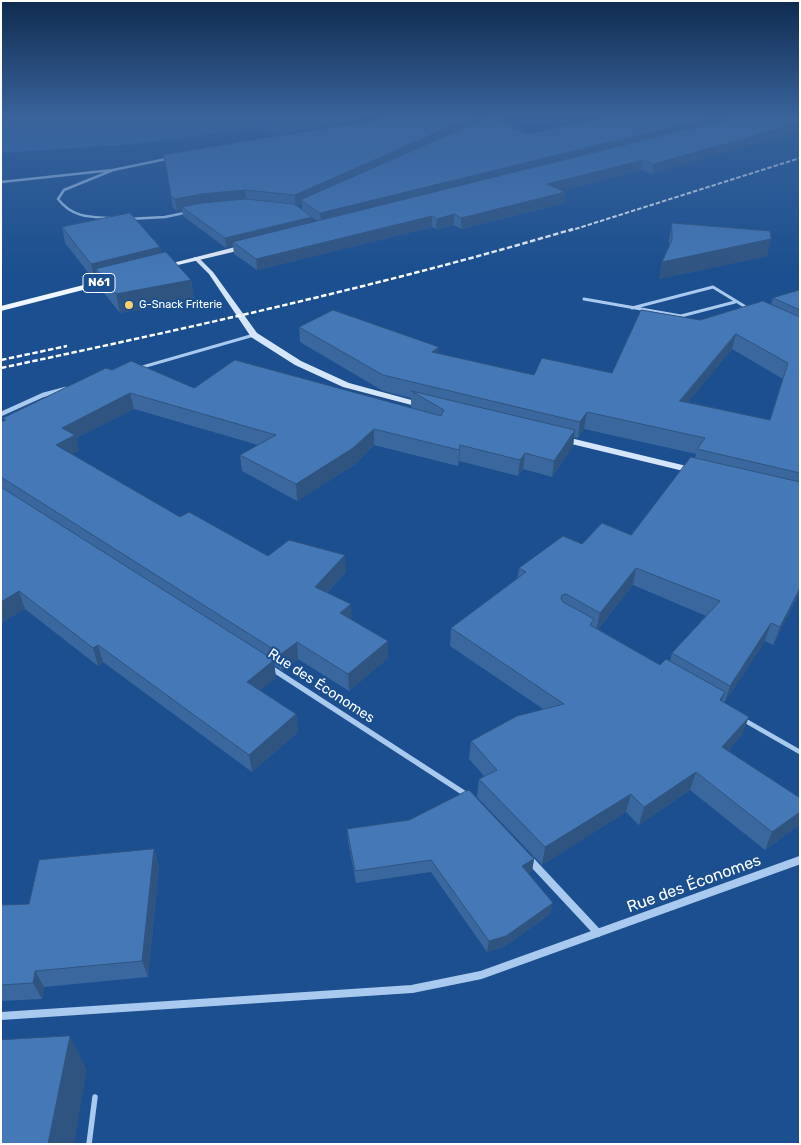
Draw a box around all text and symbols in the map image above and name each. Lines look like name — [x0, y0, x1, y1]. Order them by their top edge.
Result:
road number: N61 — [83, 274, 115, 292]
place label: G-Snack Friterie — [139, 298, 222, 312]
marker: G-Snack Friterie — [123, 299, 135, 311]
street label: Rue des Économes — [265, 645, 377, 727]
street label: Rue des Économes — [624, 851, 764, 917]

